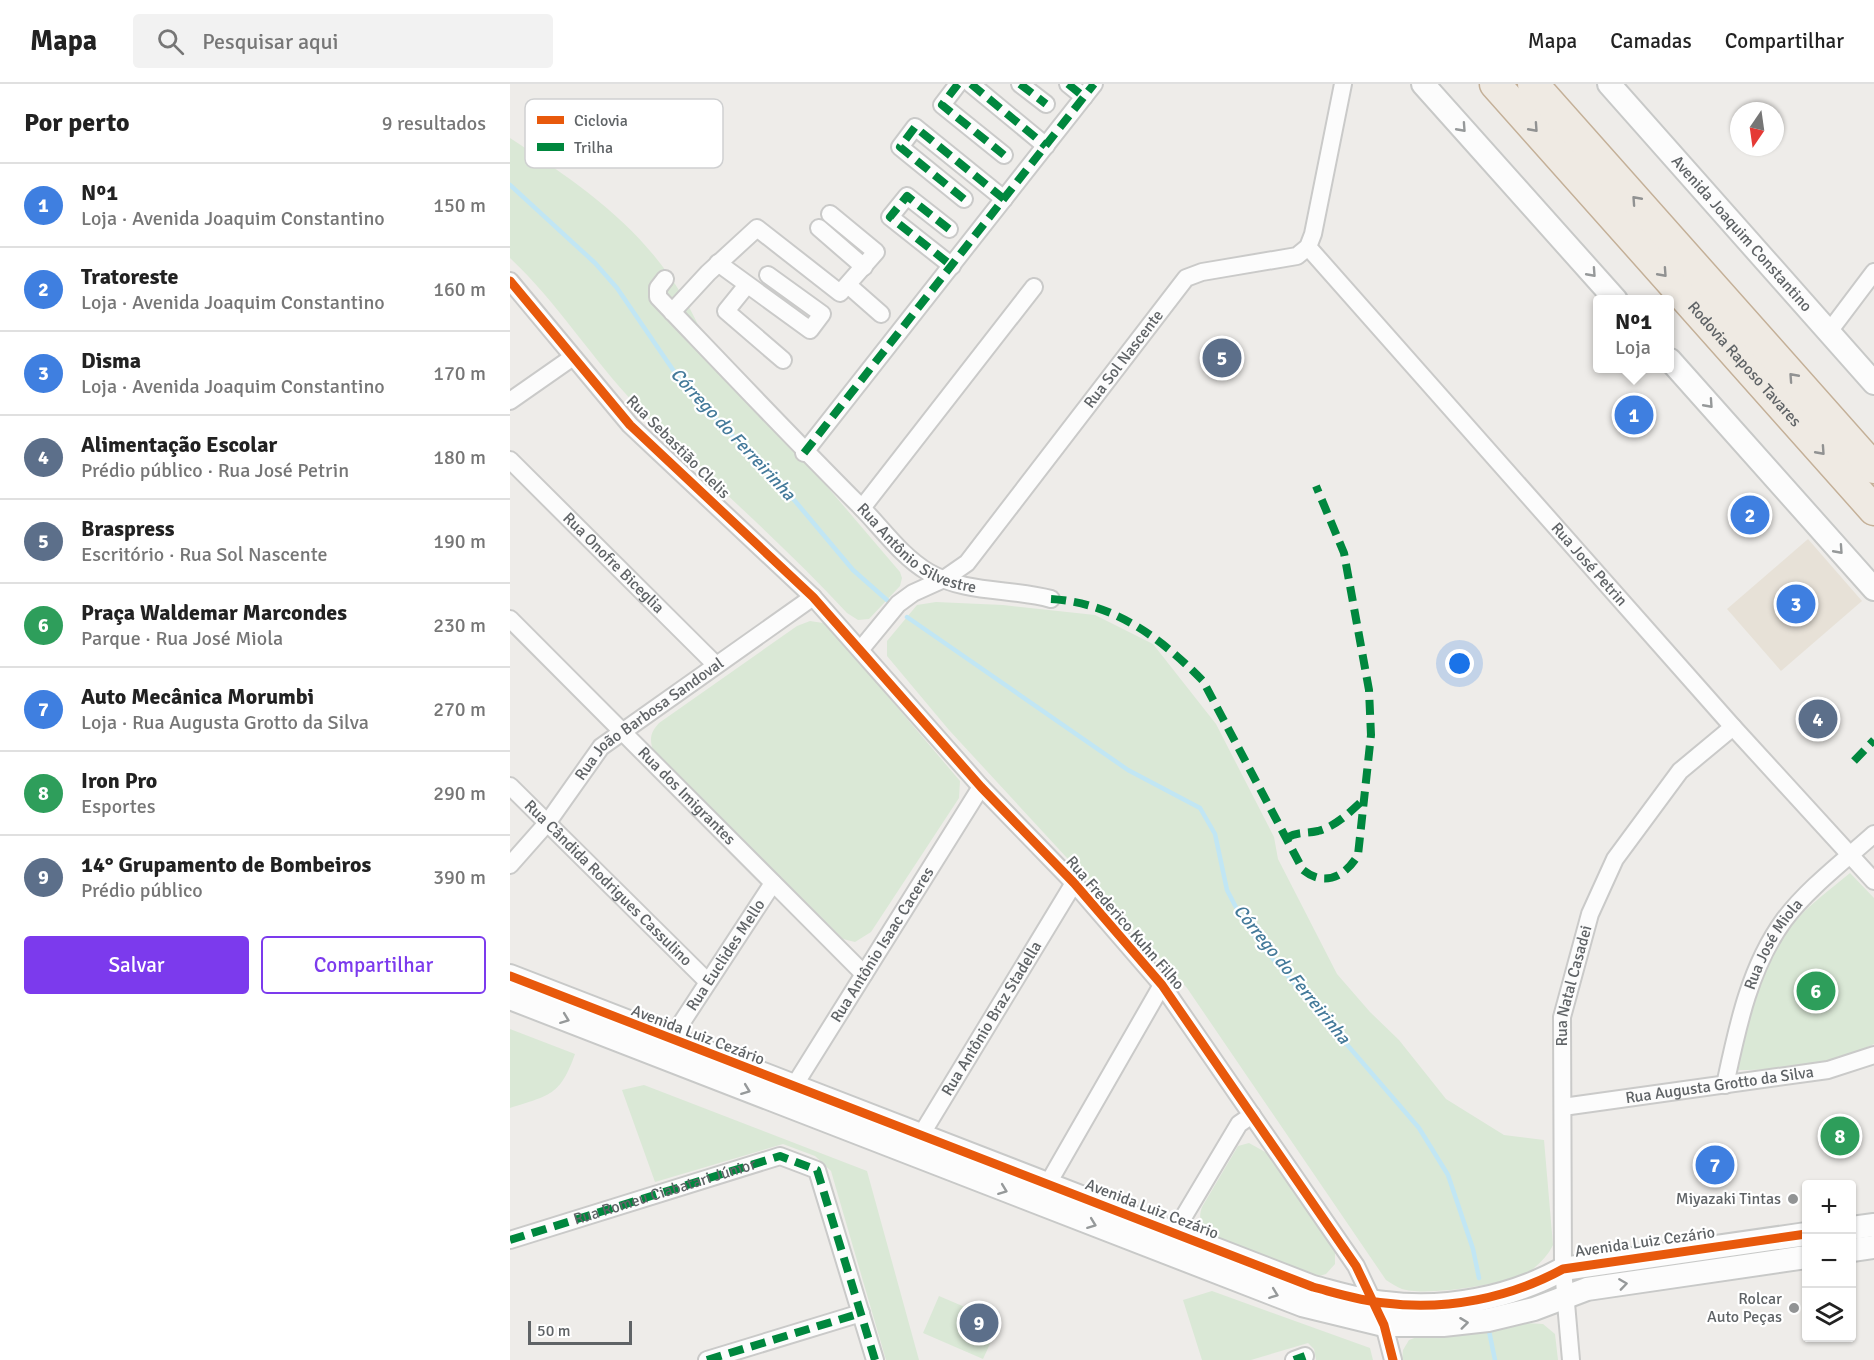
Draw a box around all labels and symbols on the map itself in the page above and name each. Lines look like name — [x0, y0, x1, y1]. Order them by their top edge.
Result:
legend — [525, 99, 723, 168]
north arrow — [1730, 102, 1784, 156]
text: Ciclovia — [574, 111, 628, 131]
one-way arrow — [1455, 121, 1466, 131]
one-way arrow — [1527, 121, 1538, 132]
text: Trilha — [574, 138, 613, 158]
street label: Avenida Joaquim Constantino — [1667, 151, 1816, 316]
one-way arrow — [1632, 196, 1643, 207]
one-way arrow — [1585, 266, 1596, 277]
one-way arrow — [1656, 267, 1667, 277]
street label: Rodovia Raposo Tavares — [1683, 297, 1805, 431]
street label: Rua Sol Nascente — [1080, 306, 1168, 412]
pin: 5 — [1202, 336, 1242, 380]
water label: Córrego do Ferreirinha — [666, 363, 801, 505]
one-way arrow — [1789, 373, 1800, 384]
street label: Rua Sebastião Clelis — [622, 391, 734, 503]
pin: 1 — [1614, 392, 1654, 438]
one-way arrow — [1702, 397, 1713, 408]
one-way arrow — [1814, 444, 1825, 454]
pin: 2 — [1730, 492, 1770, 538]
street label: Rua Antônio Silvestre — [853, 499, 978, 598]
street label: Rua Onofre Biceglia — [559, 508, 668, 618]
street label: Rua José Petrin — [1547, 518, 1631, 610]
one-way arrow — [1832, 543, 1843, 554]
pin: 3 — [1776, 582, 1816, 626]
your location — [1445, 649, 1474, 678]
street label: Rua João Barbosa Sandoval — [571, 653, 728, 784]
pin: 4 — [1798, 696, 1838, 742]
street label: Rua dos Imigrantes — [633, 743, 740, 849]
street label: Rua Cândida Rodrigues Cassulino — [520, 796, 696, 970]
street label: Rua Frederico Kuhn Filho — [1061, 852, 1189, 994]
street label: Rua Antônio Isaac Caceres — [826, 863, 938, 1026]
street label: Rua José Miola — [1740, 895, 1807, 993]
street label: Rua Euclides Mello — [682, 896, 770, 1015]
water label: Córrego do Ferreirinha — [1229, 900, 1356, 1049]
street label: Rua Natal Casadei — [1552, 923, 1596, 1046]
street label: Rua Antônio Braz Stadella — [937, 937, 1046, 1100]
pin: 6 — [1796, 968, 1836, 1014]
street label: Avenida Luiz Cezário — [629, 1000, 767, 1070]
one-way arrow — [558, 1012, 569, 1024]
street label: Rua Augusta Grotto da Silva — [1624, 1062, 1815, 1108]
one-way arrow — [741, 1082, 751, 1095]
pin: 8 — [1820, 1114, 1860, 1158]
pin: 7 — [1696, 1142, 1734, 1188]
street label: Rua Romeu Ciabatari Júnior — [571, 1154, 759, 1230]
street label: Avenida Luiz Cezário — [1083, 1174, 1221, 1244]
one-way arrow — [998, 1182, 1008, 1195]
place label: Miyazaki Tintas — [1676, 1189, 1781, 1209]
marker: Miyazaki Tintas — [1786, 1192, 1800, 1206]
one-way arrow — [1086, 1217, 1097, 1229]
street label: Avenida Luiz Cezário — [1574, 1222, 1716, 1262]
one-way arrow — [1618, 1278, 1627, 1290]
one-way arrow — [1268, 1287, 1278, 1300]
place label: Rolcar Auto Peças — [1707, 1289, 1782, 1327]
pin: 9 — [960, 1300, 998, 1346]
marker: Rolcar Auto Peças — [1787, 1301, 1801, 1315]
one-way arrow — [1459, 1317, 1469, 1330]
scale bar — [528, 1318, 632, 1346]

